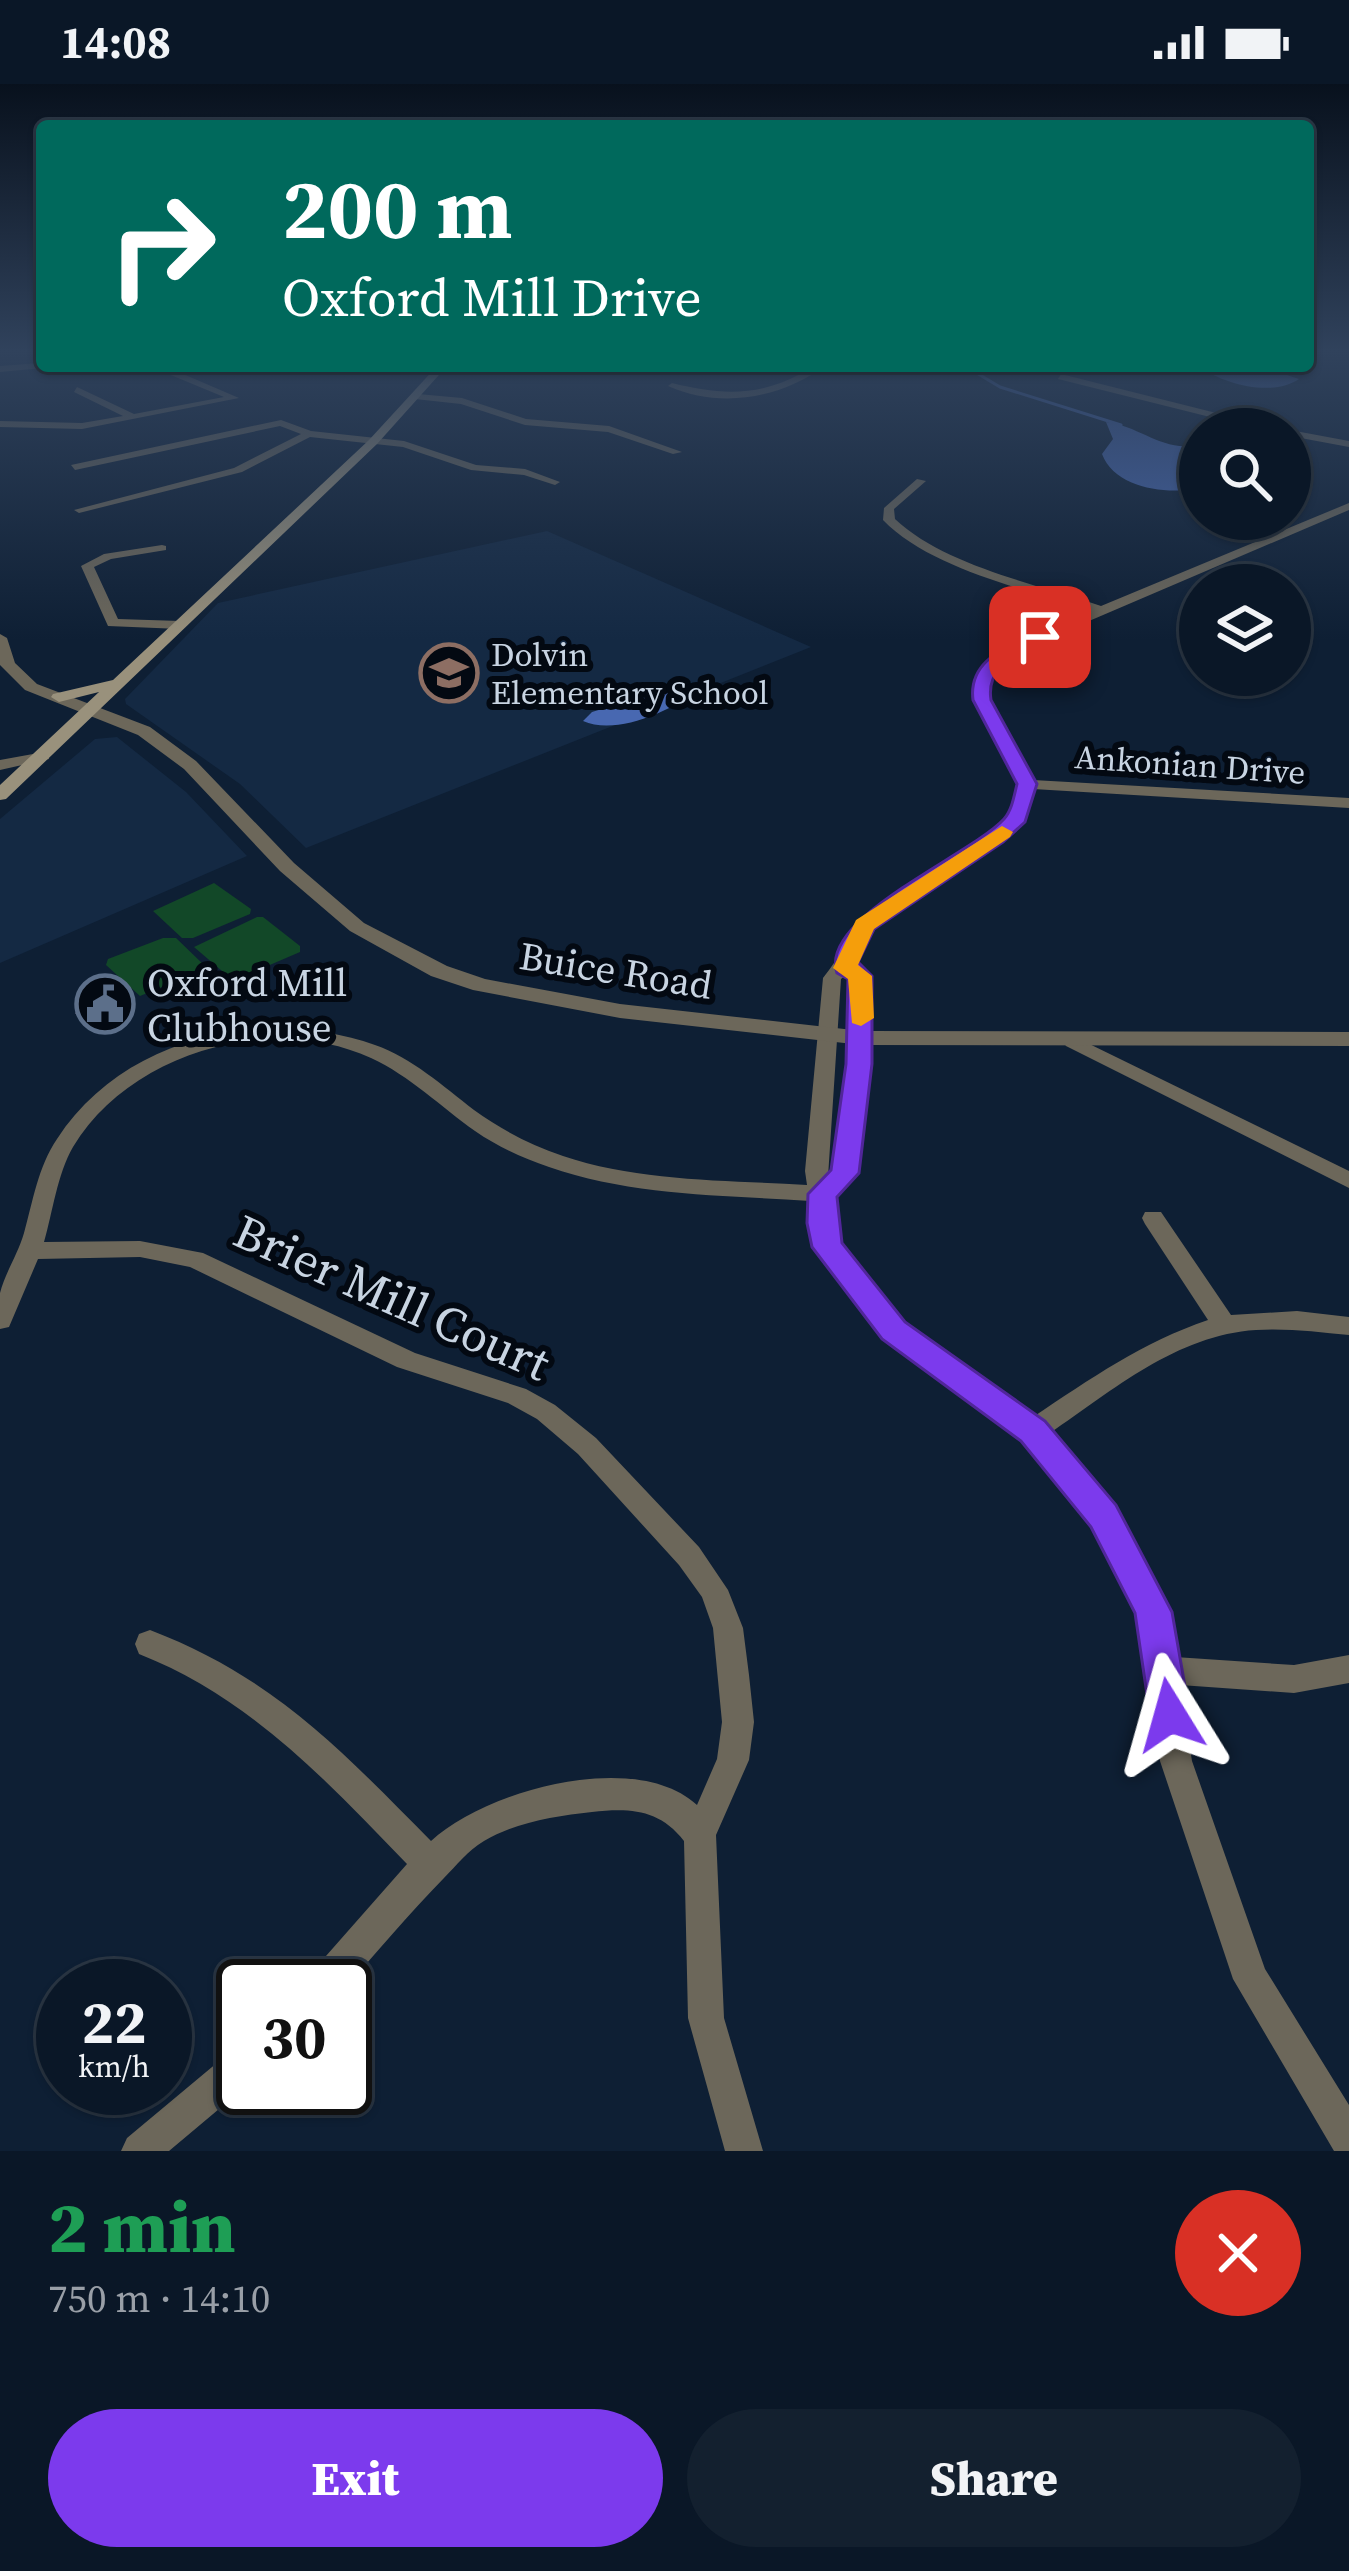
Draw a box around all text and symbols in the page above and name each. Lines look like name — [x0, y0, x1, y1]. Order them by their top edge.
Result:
text: 14:08 — [60, 11, 171, 73]
text: 200 m — [282, 151, 513, 266]
icon: right — [84, 168, 240, 324]
text: Oxford Mill Drive — [282, 260, 702, 334]
map controls — [1179, 408, 1311, 696]
button: search — [1179, 408, 1311, 540]
button: layers — [1179, 564, 1311, 696]
pin — [989, 586, 1091, 688]
icon: arrive — [1007, 604, 1073, 670]
place label: Dolvin Elementary School — [491, 632, 769, 715]
school or university icon: Dolvin Elementary School — [418, 642, 480, 704]
street label: Ankonian Drive — [1073, 734, 1307, 795]
street label: Buice Road — [516, 929, 716, 1012]
place label: Oxford Mill Clubhouse — [147, 956, 347, 1054]
public building icon: Oxford Mill Clubhouse — [74, 973, 136, 1035]
street label: Brier Mill Court — [224, 1198, 561, 1396]
position arrow — [1107, 1652, 1233, 1778]
speed limit sign: 30 — [216, 1959, 372, 2115]
text: 22 — [81, 1981, 147, 2063]
text: km/h — [78, 2046, 150, 2087]
text: 2 min — [48, 2177, 236, 2276]
button: close — [1175, 2190, 1301, 2316]
text: 750 m · 14:10 — [48, 2272, 270, 2325]
button: Exit — [48, 2409, 663, 2547]
button: Share — [687, 2409, 1301, 2547]

